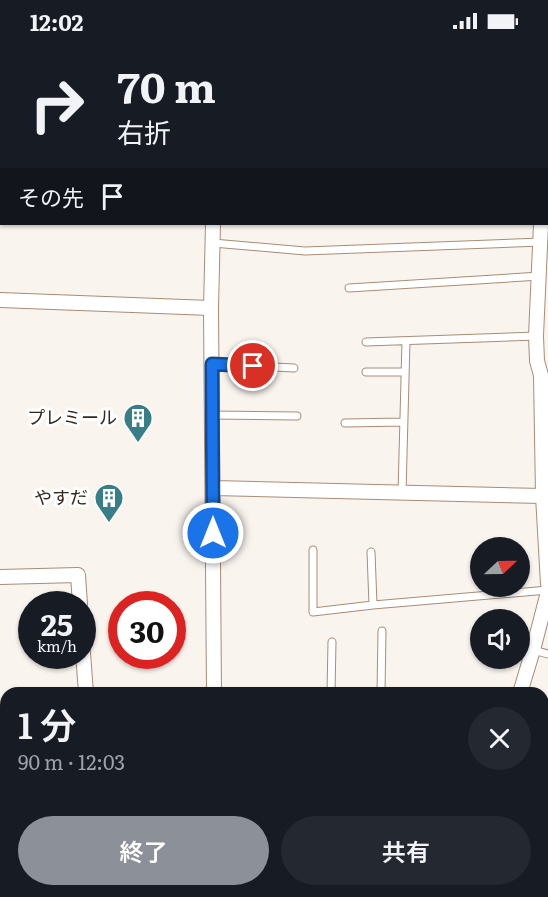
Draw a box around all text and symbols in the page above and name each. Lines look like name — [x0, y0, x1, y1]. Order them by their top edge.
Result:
text: 12:02 — [30, 5, 83, 38]
text: 70 m — [117, 54, 216, 116]
icon: right — [18, 66, 96, 144]
text: 右折 — [117, 111, 171, 151]
text: その先 — [18, 180, 84, 213]
icon: arrive — [96, 180, 129, 213]
pin — [227, 340, 278, 391]
icon: arrive — [236, 349, 269, 382]
building icon: プレミール — [122, 402, 154, 444]
place label: プレミール — [27, 403, 117, 430]
building icon: やすだ — [93, 482, 125, 524]
place label: やすだ — [34, 483, 88, 510]
position arrow — [181, 501, 245, 565]
north arrow — [470, 537, 530, 597]
map controls — [470, 537, 530, 669]
speed limit sign: 30 — [108, 591, 186, 669]
text: 25 — [41, 601, 73, 645]
button: sound — [470, 609, 530, 669]
text: km/h — [37, 634, 77, 657]
text: 1 分 — [18, 697, 76, 750]
button: close — [468, 707, 531, 770]
text: 90 m · 12:03 — [18, 746, 125, 776]
button: 終了 — [18, 816, 269, 885]
button: 共有 — [281, 816, 531, 885]

